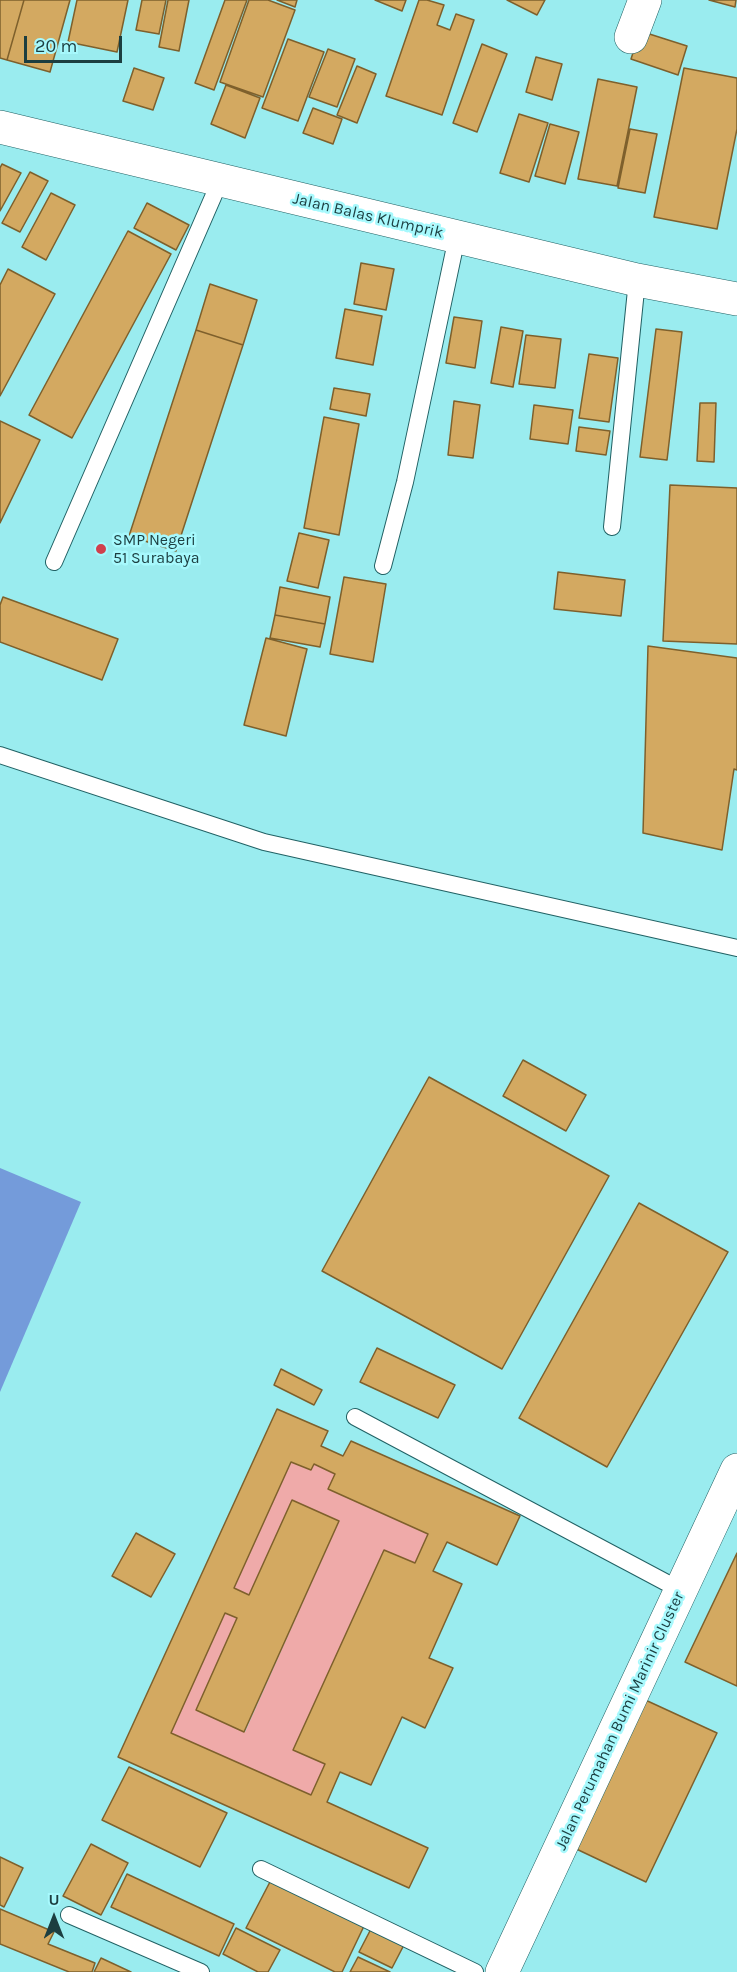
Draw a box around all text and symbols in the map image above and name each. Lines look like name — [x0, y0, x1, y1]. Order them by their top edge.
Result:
scale bar — [27, 24, 124, 62]
text: 20 m — [35, 35, 77, 57]
street label: Jalan Balas Klumprik — [291, 189, 445, 243]
place label: SMP Negeri 51 Surabaya — [113, 530, 200, 568]
marker: SMP Negeri 51 Surabaya — [94, 542, 108, 556]
street label: Jalan Perumahan Bumi Marinir Cluster — [552, 1589, 688, 1853]
north arrow — [24, 1888, 84, 1948]
text: U — [48, 1890, 60, 1909]

